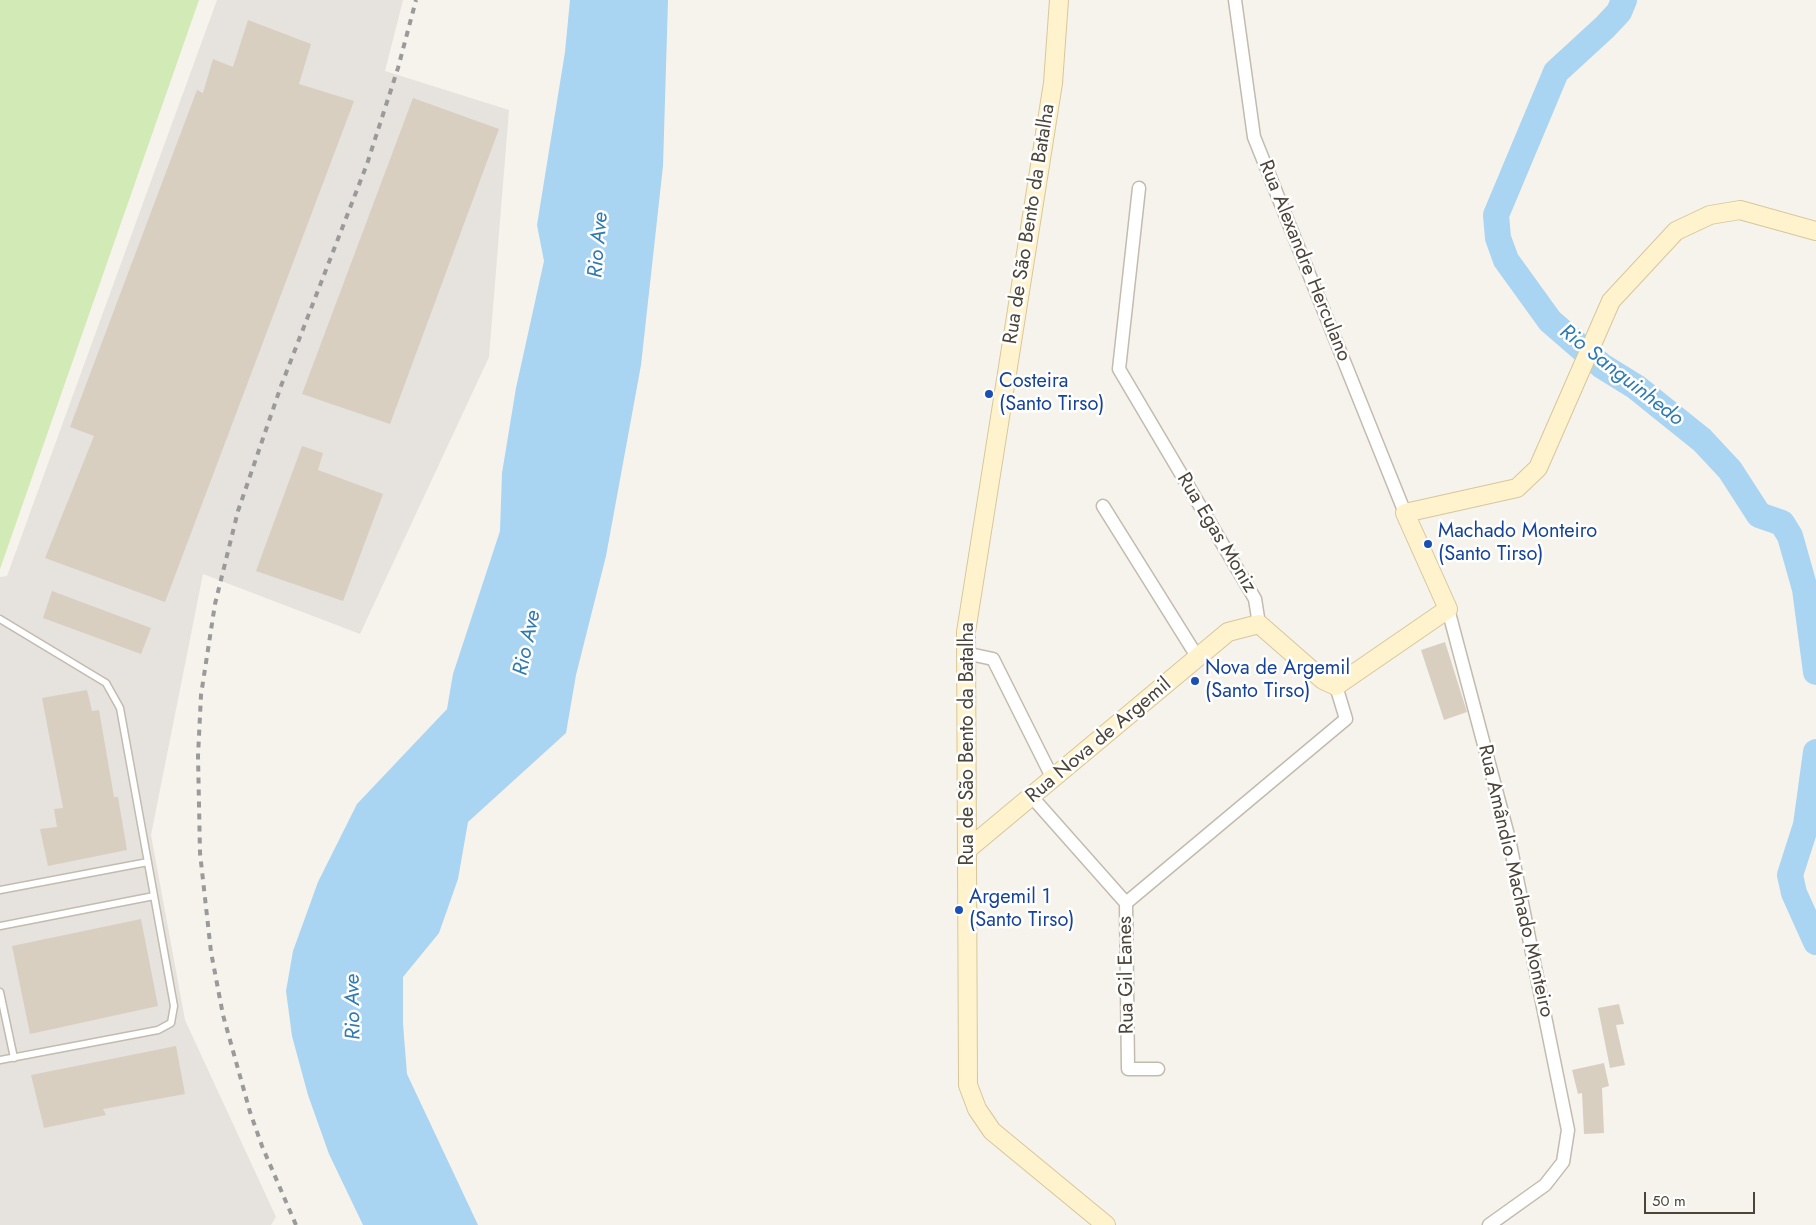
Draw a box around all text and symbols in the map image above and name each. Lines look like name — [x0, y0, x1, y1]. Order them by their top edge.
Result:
street label: Rua de São Bento da Batalha — [999, 102, 1061, 346]
street label: Rua Alexandre Herculano — [1253, 157, 1355, 365]
water label: Rio Ave — [584, 211, 614, 279]
water label: Rio Sanguinhedo — [1554, 320, 1688, 432]
place label: Costeira (Santo Tirso) — [999, 370, 1105, 417]
marker: Costeira (Santo Tirso) — [983, 388, 995, 400]
street label: Rua Egas Moniz — [1171, 469, 1261, 597]
place label: Machado Monteiro (Santo Tirso) — [1438, 520, 1597, 567]
marker: Machado Monteiro (Santo Tirso) — [1422, 538, 1434, 550]
water label: Rio Ave — [509, 608, 547, 678]
street label: Rua de São Bento da Batalha — [956, 622, 980, 866]
place label: Nova de Argemil (Santo Tirso) — [1205, 657, 1350, 704]
street label: Rua Nova de Argemil — [1021, 673, 1177, 809]
marker: Nova de Argemil (Santo Tirso) — [1189, 675, 1201, 687]
street label: Rua Amândio Machado Monteiro — [1472, 742, 1558, 1020]
place label: Argemil 1 (Santo Tirso) — [969, 886, 1075, 933]
marker: Argemil 1 (Santo Tirso) — [953, 904, 965, 916]
street label: Rua Gil Eanes — [1114, 916, 1140, 1034]
water label: Rio Ave — [341, 974, 367, 1040]
scale bar — [1646, 1182, 1757, 1214]
text: 50 m — [1652, 1190, 1686, 1212]

